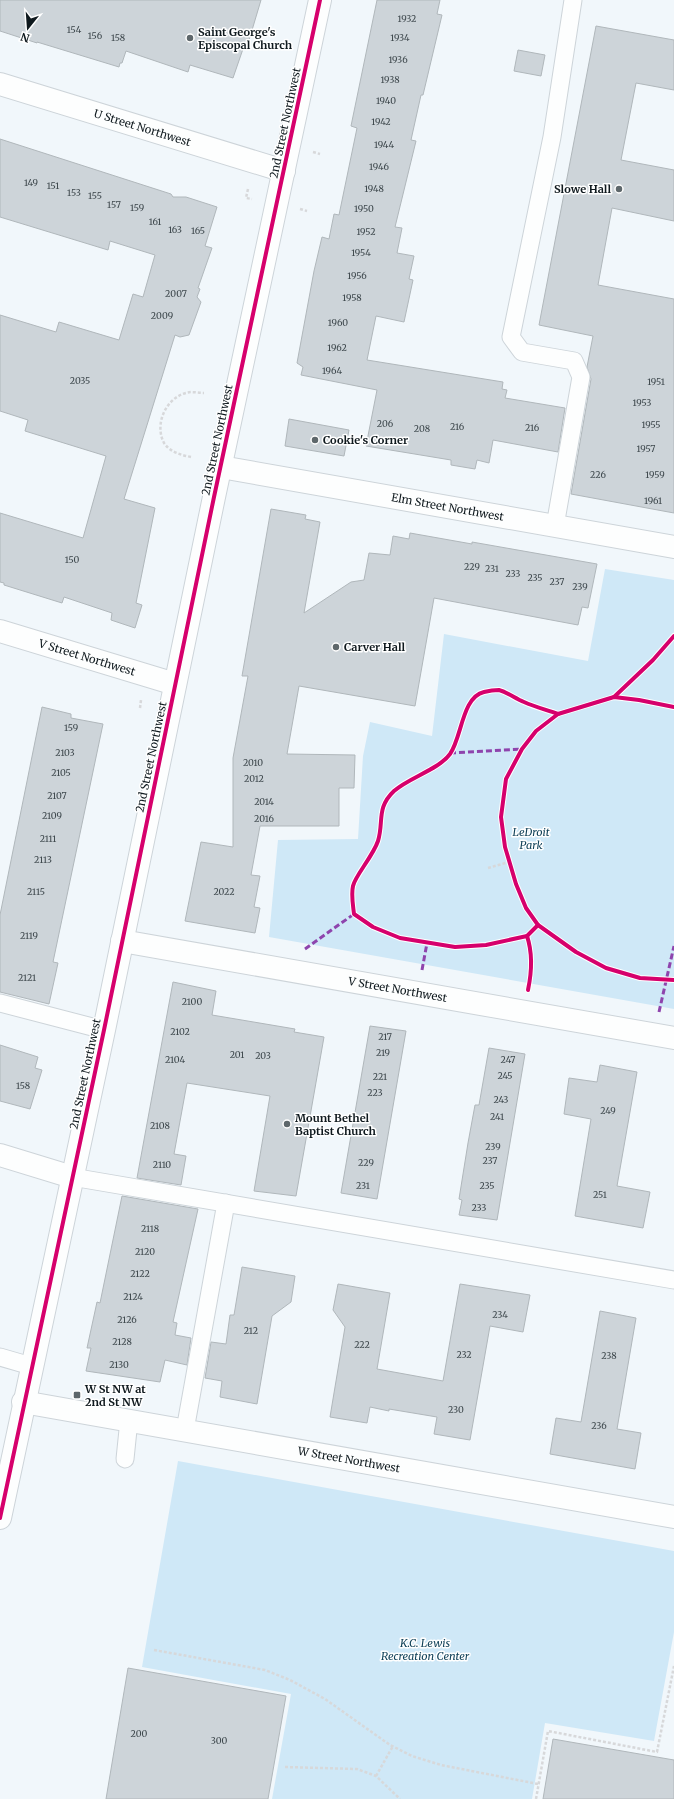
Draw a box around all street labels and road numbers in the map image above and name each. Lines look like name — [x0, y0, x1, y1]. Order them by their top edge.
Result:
street label: 2nd Street Northwest — [266, 66, 304, 180]
street label: U Street Northwest — [92, 106, 193, 149]
street label: 2nd Street Northwest — [198, 383, 236, 497]
street label: Elm Street Northwest — [390, 490, 506, 524]
street label: V Street Northwest — [36, 636, 138, 679]
street label: 2nd Street Northwest — [132, 700, 170, 814]
street label: V Street Northwest — [346, 974, 449, 1005]
street label: 2nd Street Northwest — [66, 1017, 104, 1131]
street label: W Street Northwest — [296, 1444, 402, 1476]

